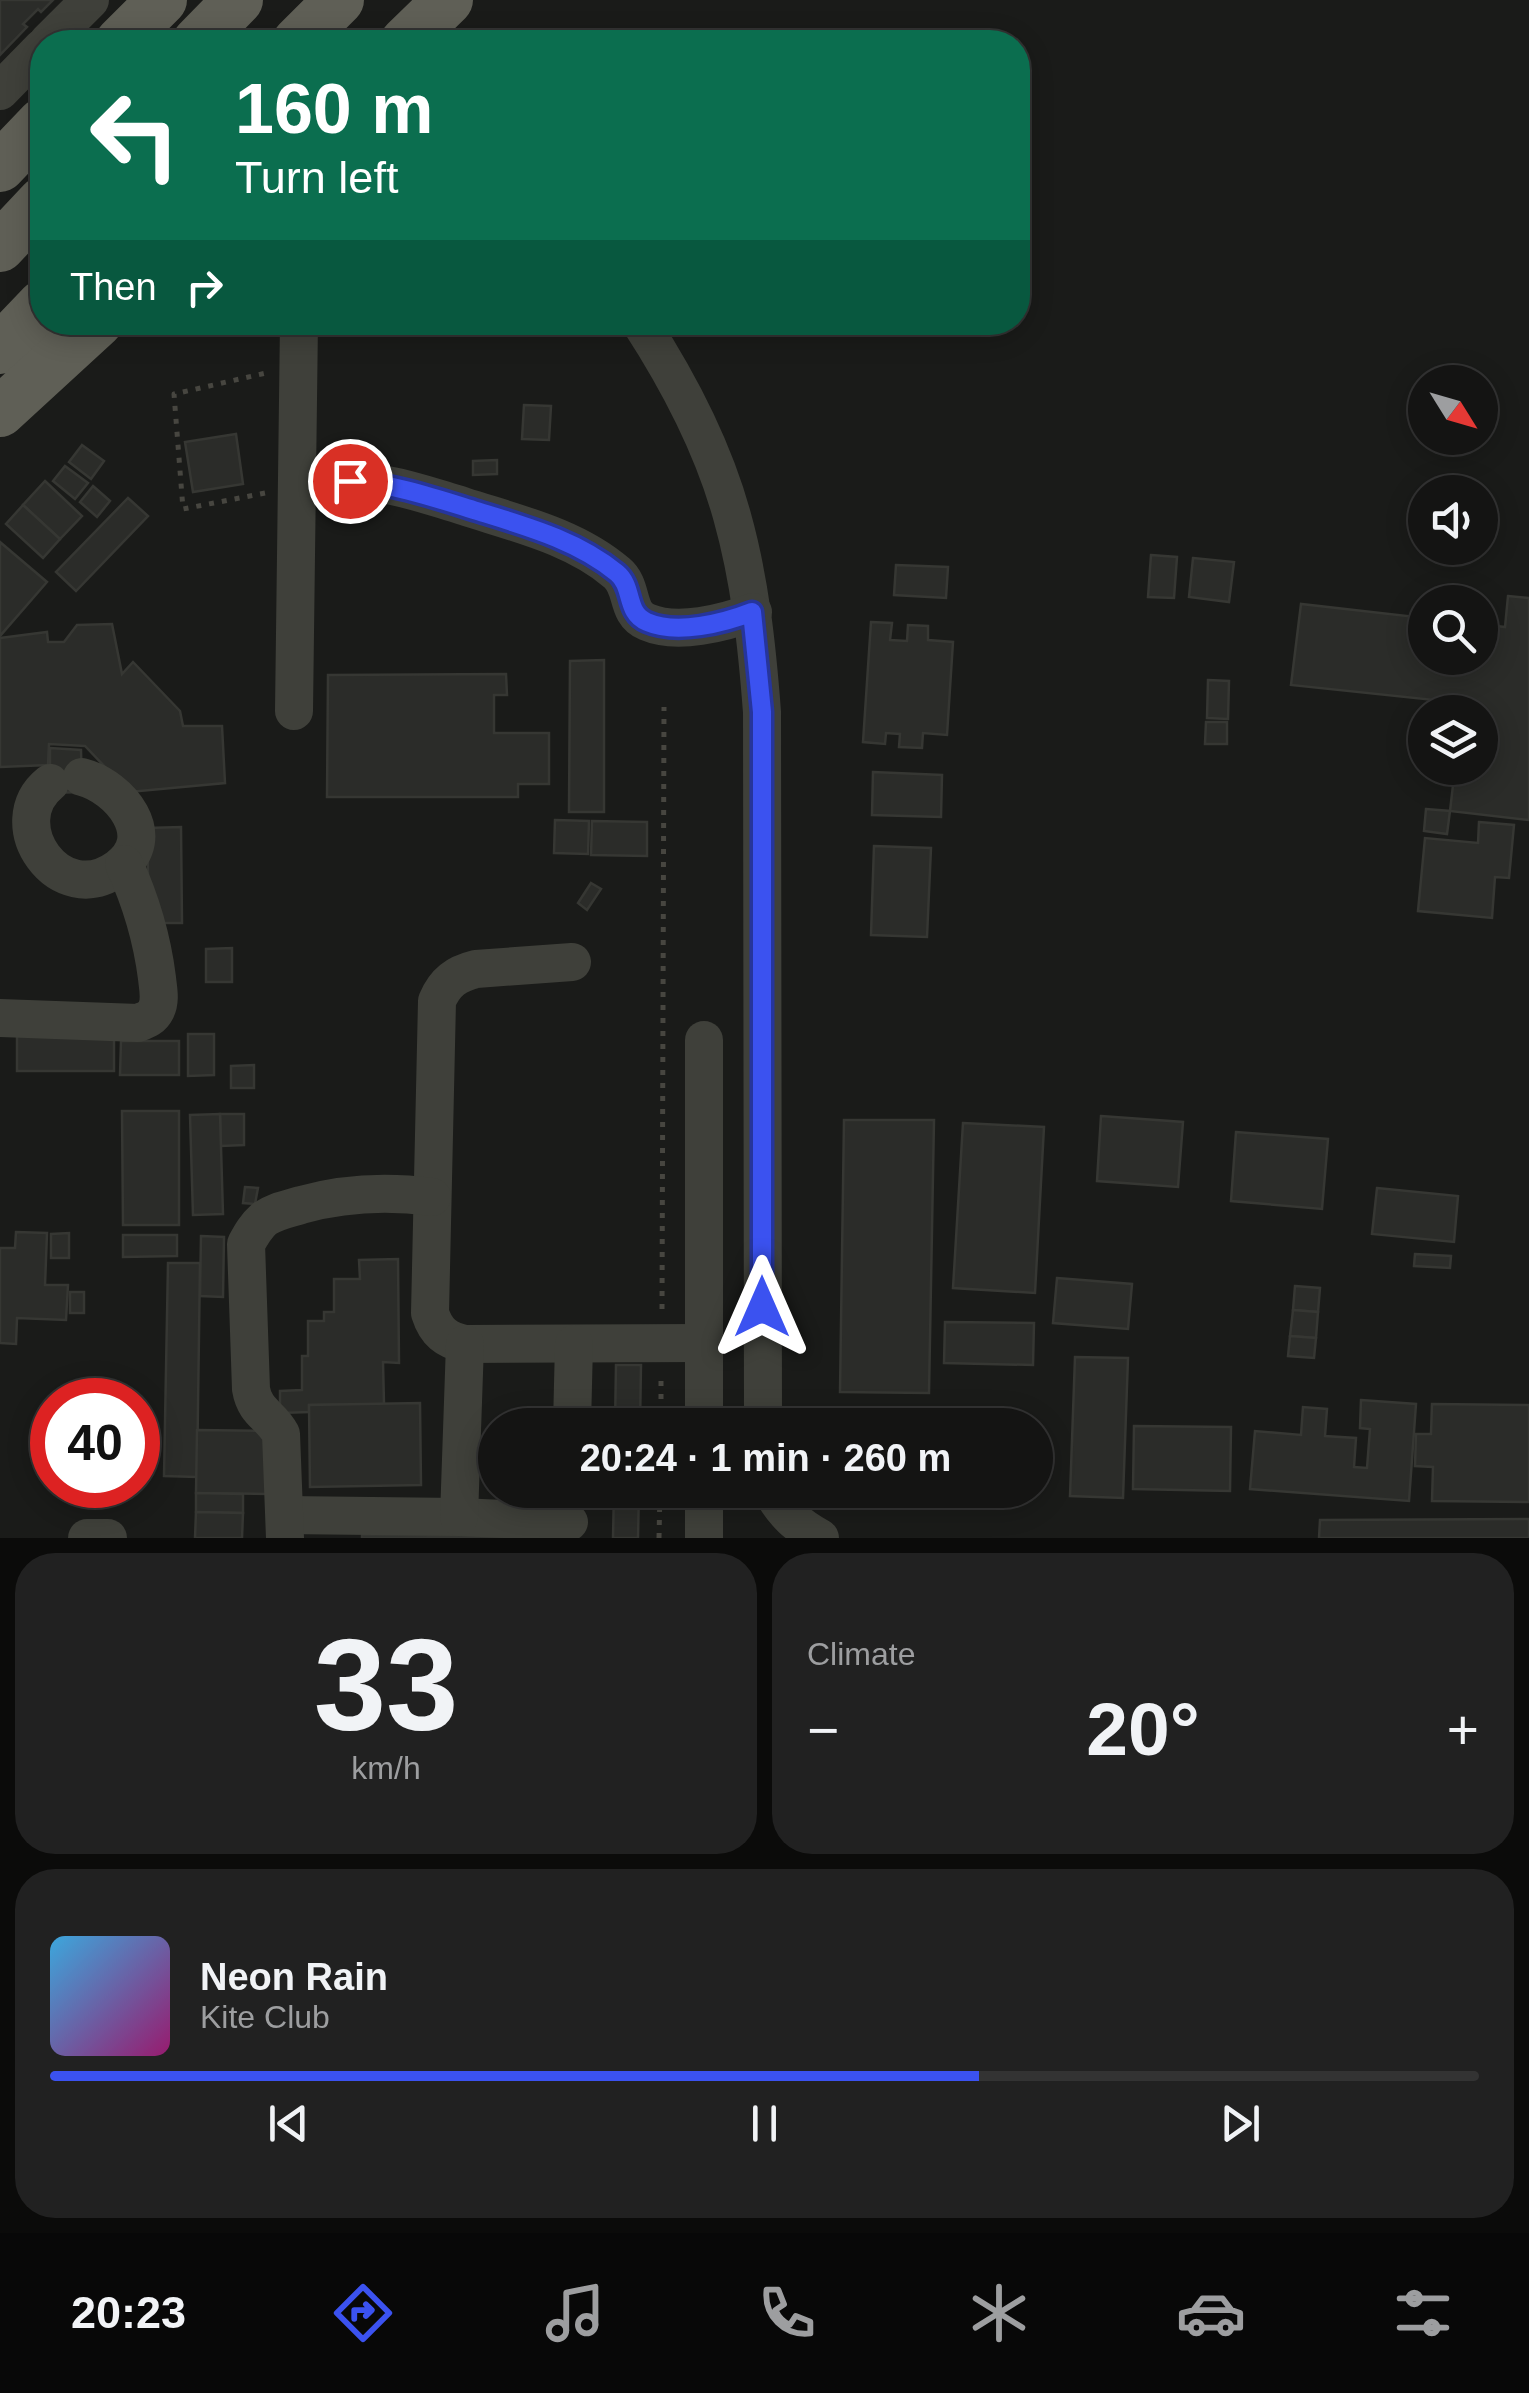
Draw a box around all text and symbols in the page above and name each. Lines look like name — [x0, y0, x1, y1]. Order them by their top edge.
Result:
icon: left — [70, 70, 200, 200]
text: 160 m — [235, 70, 433, 148]
text: Turn left — [235, 152, 398, 203]
icon: right — [177, 260, 232, 315]
text: Then — [70, 266, 157, 308]
north arrow — [1408, 365, 1498, 455]
map controls — [1408, 365, 1498, 785]
pin — [308, 439, 393, 524]
icon: arrive — [323, 454, 378, 509]
button: sound — [1408, 475, 1498, 565]
button: search — [1408, 585, 1498, 675]
button: layers — [1408, 695, 1498, 785]
position arrow — [710, 1255, 814, 1359]
speed limit sign: 40 — [30, 1378, 160, 1508]
text: 20:24 · 1 min · 260 m — [580, 1437, 951, 1479]
text: 33 — [314, 1612, 458, 1758]
text: Climate — [807, 1636, 915, 1672]
text: 20° — [1086, 1687, 1200, 1771]
text: − — [807, 1699, 839, 1761]
text: + — [1447, 1699, 1479, 1761]
text: km/h — [351, 1750, 421, 1786]
text: Neon Rain — [200, 1956, 388, 1998]
text: Kite Club — [200, 1999, 330, 2035]
icon: previous — [261, 2096, 316, 2151]
icon: pause — [737, 2096, 792, 2151]
icon: next — [1213, 2096, 1268, 2151]
icon: directions — [328, 2278, 398, 2348]
icon: music — [540, 2278, 610, 2348]
icon: phone — [752, 2278, 822, 2348]
icon: climate — [964, 2278, 1034, 2348]
icon: car — [1176, 2278, 1246, 2348]
icon: filters — [1388, 2278, 1458, 2348]
text: 20:23 — [71, 2287, 186, 2338]

